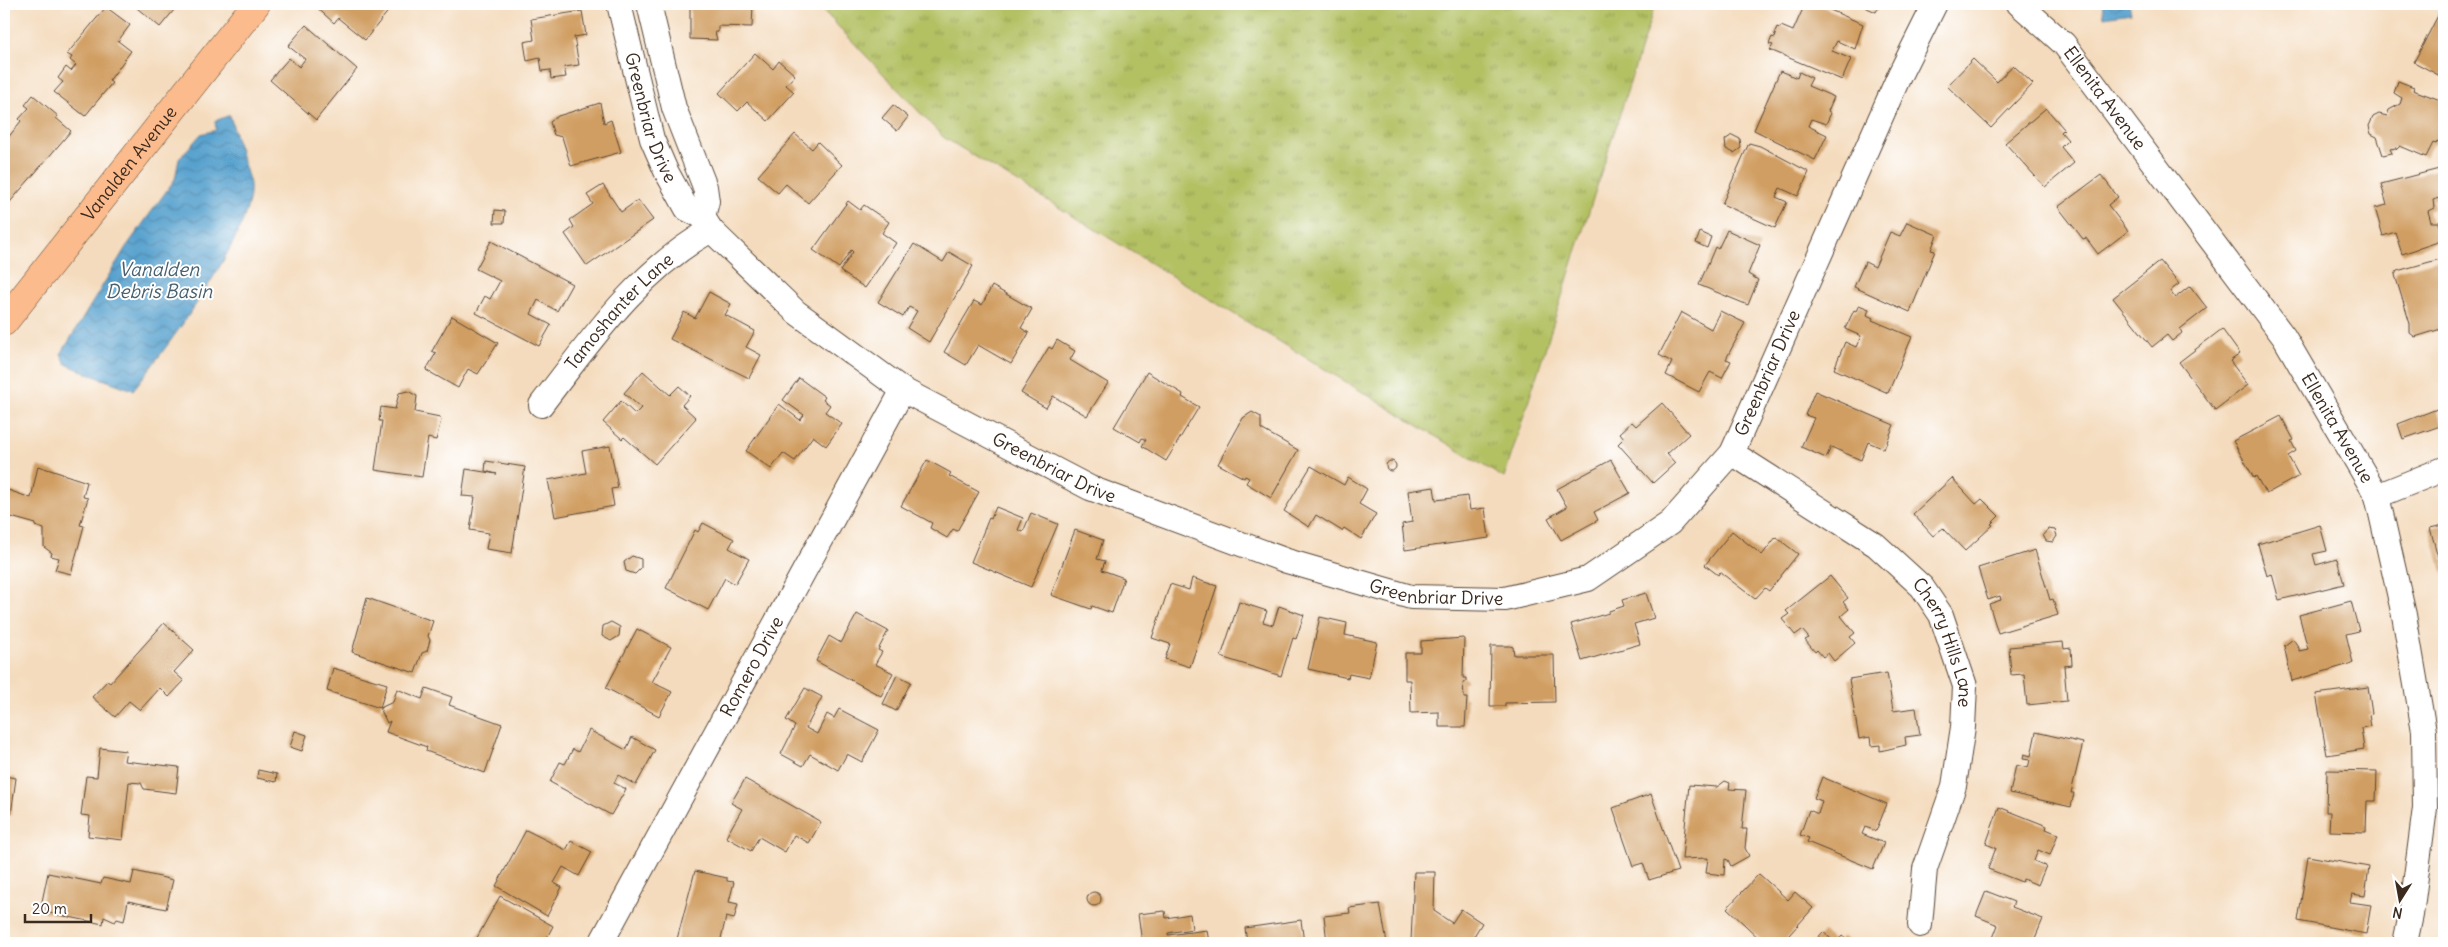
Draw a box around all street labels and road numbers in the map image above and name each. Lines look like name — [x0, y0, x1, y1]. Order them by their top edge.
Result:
street label: Ellenita Avenue — [2059, 41, 2151, 154]
street label: Greenbriar Drive — [620, 50, 682, 187]
street label: Vanalden Avenue — [76, 101, 182, 226]
street label: Tamoshanter Lane — [560, 248, 678, 375]
street label: Greenbriar Drive — [1729, 306, 1805, 439]
street label: Ellenita Avenue — [2296, 368, 2379, 487]
street label: Greenbriar Drive — [988, 427, 1119, 508]
street label: Cherry Hills Lane — [1908, 572, 1977, 708]
street label: Greenbriar Drive — [1367, 573, 1504, 610]
street label: Romero Drive — [715, 612, 788, 721]

